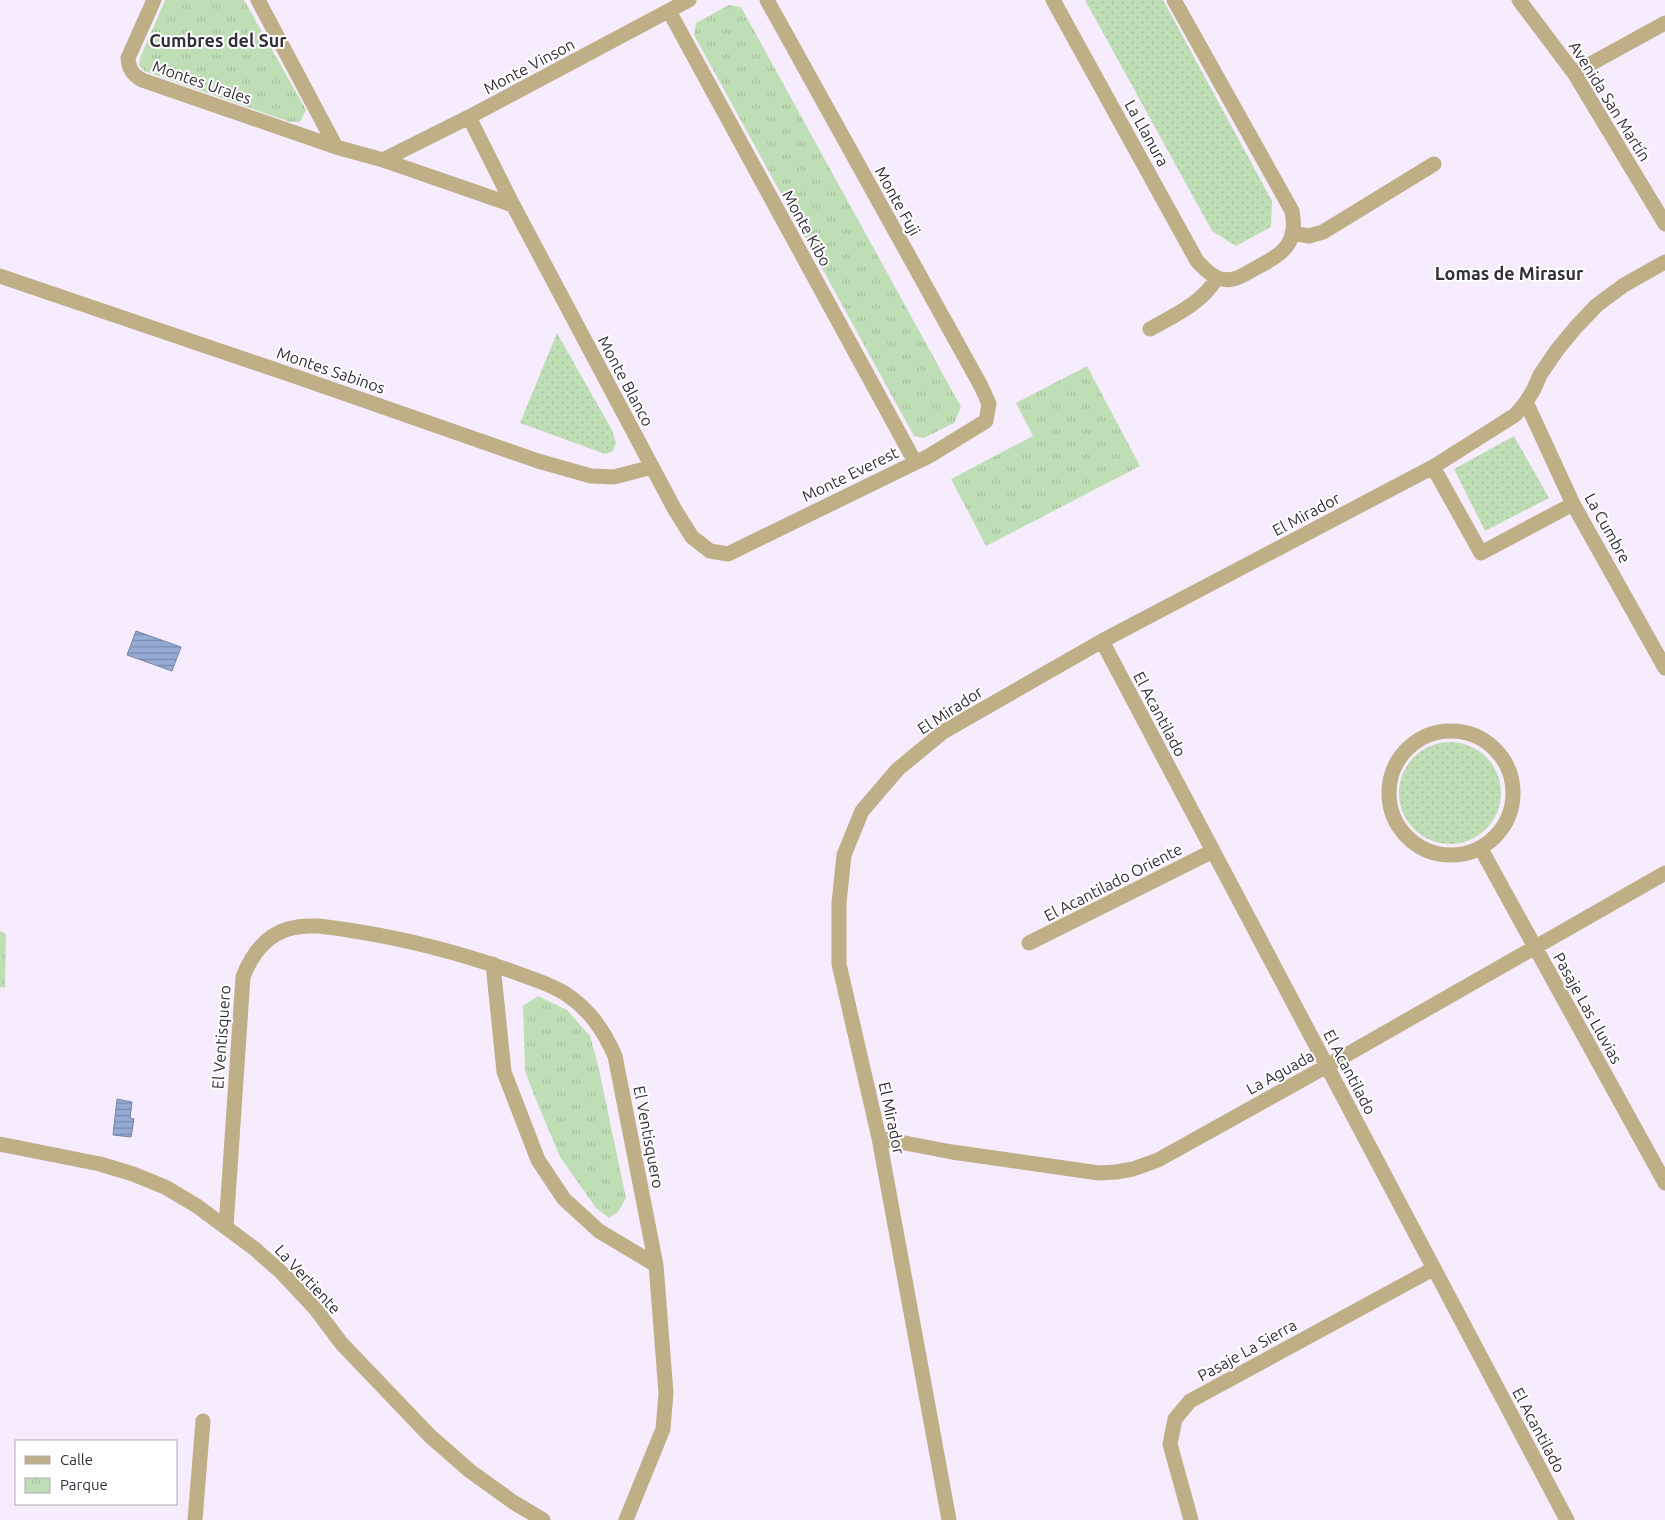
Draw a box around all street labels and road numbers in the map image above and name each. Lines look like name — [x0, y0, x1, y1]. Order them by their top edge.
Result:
street label: Monte Vinson — [480, 35, 578, 97]
street label: Avenida San Martín — [1566, 38, 1654, 164]
street label: Montes Urales — [150, 57, 254, 107]
street label: La Llanura — [1121, 97, 1173, 169]
street label: Monte Fuji — [872, 163, 924, 239]
street label: Monte Kibo — [779, 187, 835, 269]
street label: Monte Blanco — [595, 333, 657, 429]
street label: Montes Sabinos — [274, 343, 388, 397]
street label: Monte Everest — [799, 443, 902, 505]
street label: El Mirador — [1269, 489, 1343, 539]
street label: La Cumbre — [1581, 490, 1635, 566]
street label: El Acantilado — [1130, 669, 1190, 759]
street label: El Mirador — [914, 682, 986, 738]
street label: El Acantilado Oriente — [1041, 839, 1185, 925]
street label: Pasaje Las Lluvias — [1550, 949, 1626, 1067]
street label: El Ventisquero — [208, 984, 234, 1090]
street label: El Acantilado — [1320, 1027, 1380, 1117]
street label: La Aguada — [1243, 1046, 1317, 1098]
street label: El Mirador — [876, 1080, 908, 1156]
street label: El Ventisquero — [630, 1084, 668, 1190]
street label: La Vertiente — [271, 1241, 345, 1317]
street label: Pasaje La Sierra — [1194, 1315, 1300, 1385]
street label: El Acantilado — [1509, 1385, 1569, 1475]

